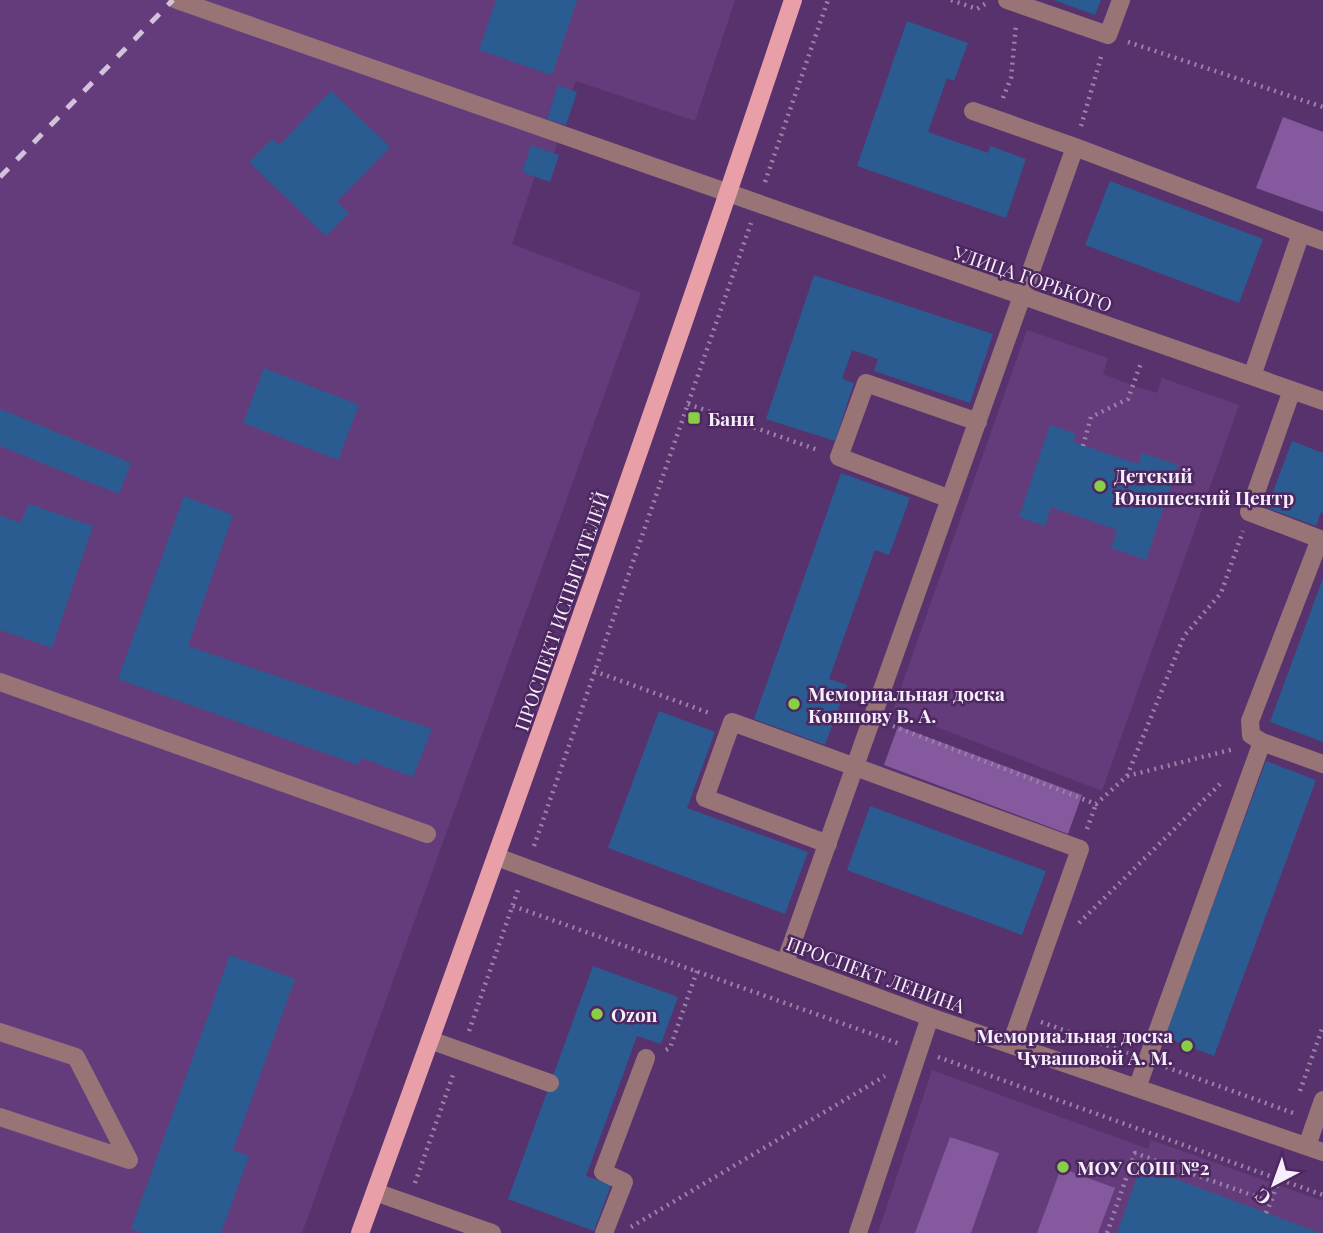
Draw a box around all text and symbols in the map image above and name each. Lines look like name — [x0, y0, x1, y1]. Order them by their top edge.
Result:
street label: УЛИЦА ГОРЬКОГО — [949, 238, 1116, 317]
place label: Бани — [708, 405, 755, 431]
marker: Бани — [686, 410, 702, 426]
place label: Детский Юношеский Центр — [1114, 462, 1294, 510]
marker: Детский Юношеский Центр — [1092, 478, 1108, 494]
street label: ПРОСПЕКТ ИСПЫТАТЕЛЕЙ — [508, 488, 614, 734]
place label: Мемориальная доска Ковшову В. А. — [808, 680, 1005, 728]
marker: Мемориальная доска Ковшову В. А. — [786, 696, 802, 712]
street label: ПРОСПЕКТ ЛЕНИНА — [783, 930, 970, 1019]
place label: Ozon — [611, 1001, 658, 1027]
marker: Ozon — [589, 1006, 605, 1022]
place label: Мемориальная доска Чувашовой А. М. — [976, 1022, 1173, 1070]
marker: Мемориальная доска Чувашовой А. М. — [1179, 1038, 1195, 1054]
north arrow — [1239, 1149, 1309, 1219]
place label: МОУ СОШ №2 — [1077, 1154, 1210, 1180]
marker: МОУ СОШ №2 — [1055, 1159, 1071, 1175]
text: С — [1249, 1183, 1276, 1212]

